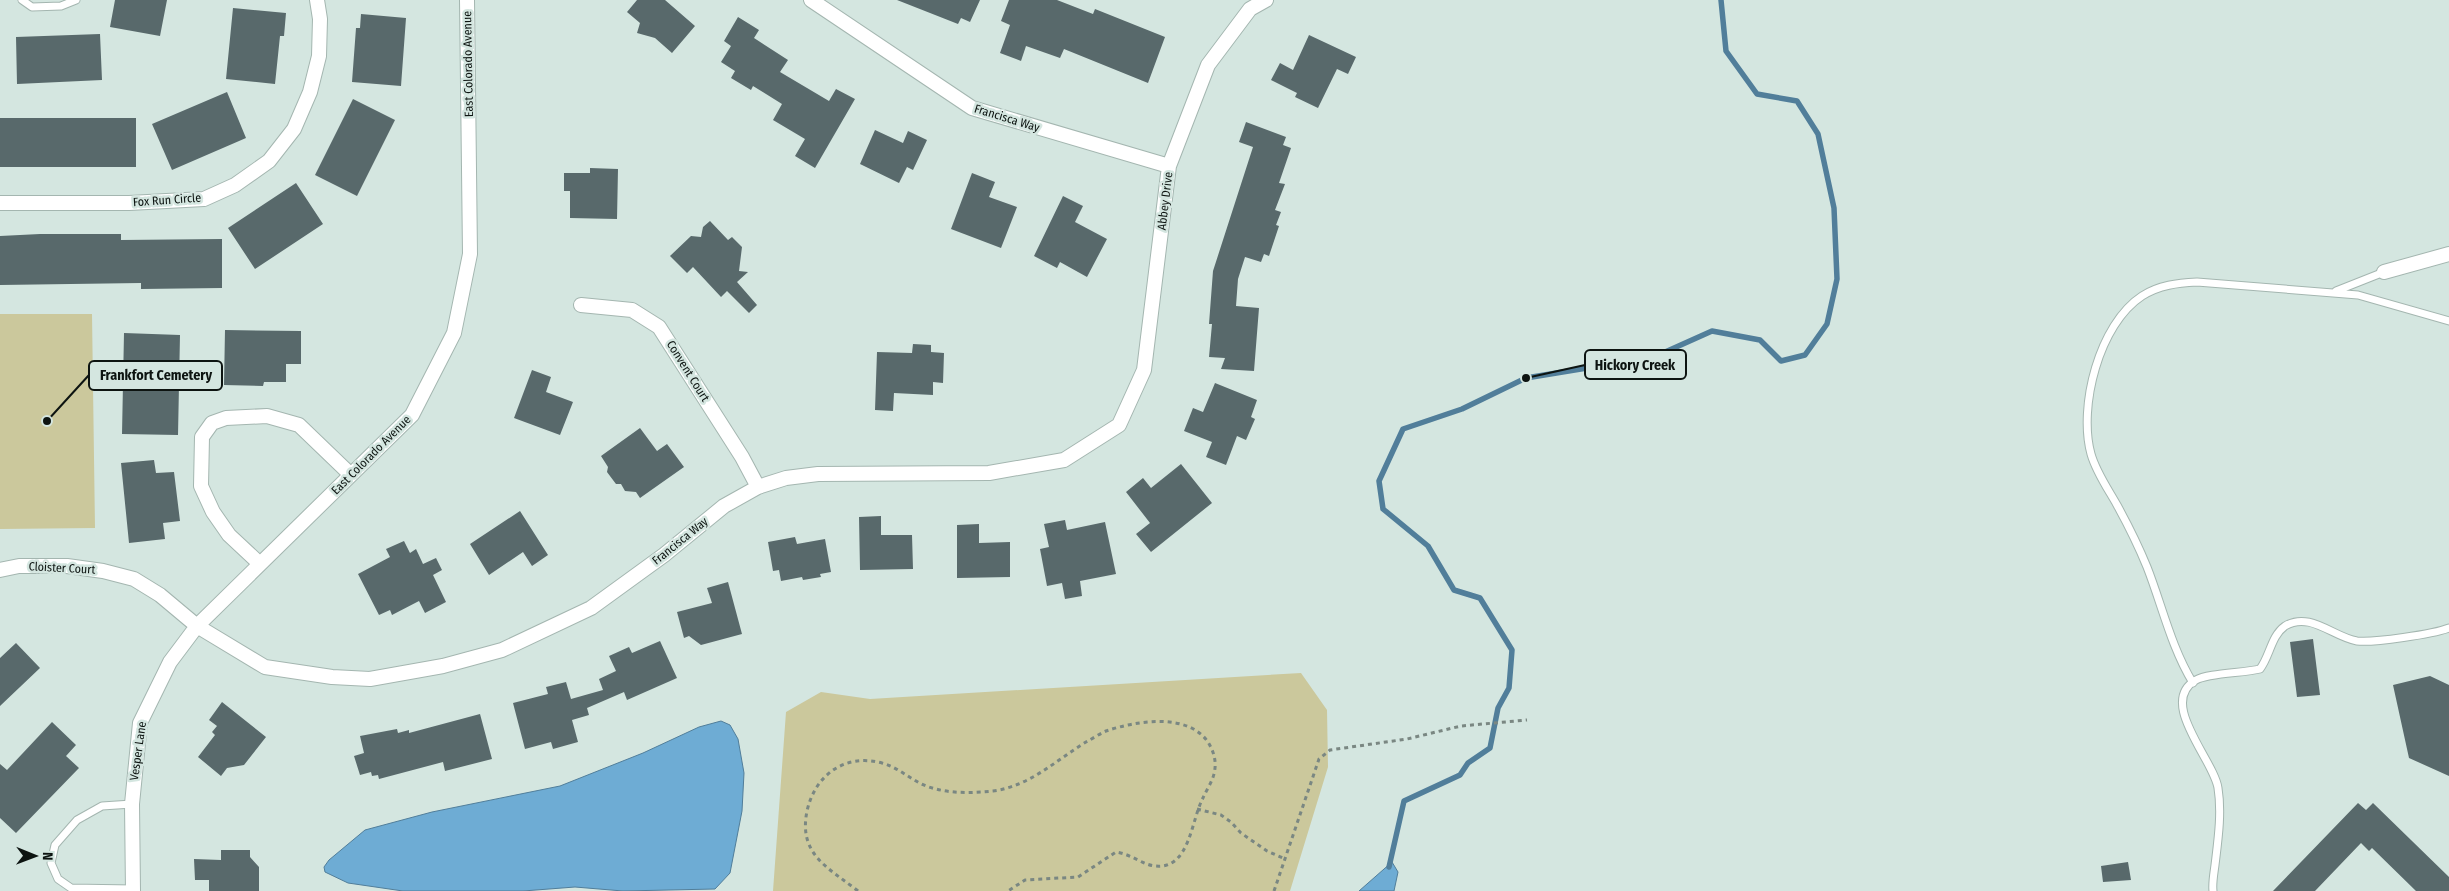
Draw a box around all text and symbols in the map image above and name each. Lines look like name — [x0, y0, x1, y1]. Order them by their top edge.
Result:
street label: East Colorado Avenue — [460, 11, 476, 117]
street label: Francisca Way — [973, 101, 1042, 135]
street label: Abbey Drive — [1154, 171, 1176, 231]
street label: Fox Run Circle — [132, 191, 202, 209]
street label: Convent Court — [664, 338, 712, 404]
callout: Hickory Creek — [1585, 350, 1686, 379]
text: Hickory Creek — [1595, 357, 1676, 374]
callout: Frankfort Cemetery — [89, 361, 222, 390]
text: Frankfort Cemetery — [100, 367, 212, 384]
street label: East Colorado Avenue — [329, 413, 413, 497]
street label: Francisca Way — [649, 514, 711, 568]
street label: Cloister Court — [28, 559, 96, 577]
street label: Vesper Lane — [127, 720, 149, 781]
north arrow — [10, 831, 60, 881]
text: N — [39, 852, 56, 861]

